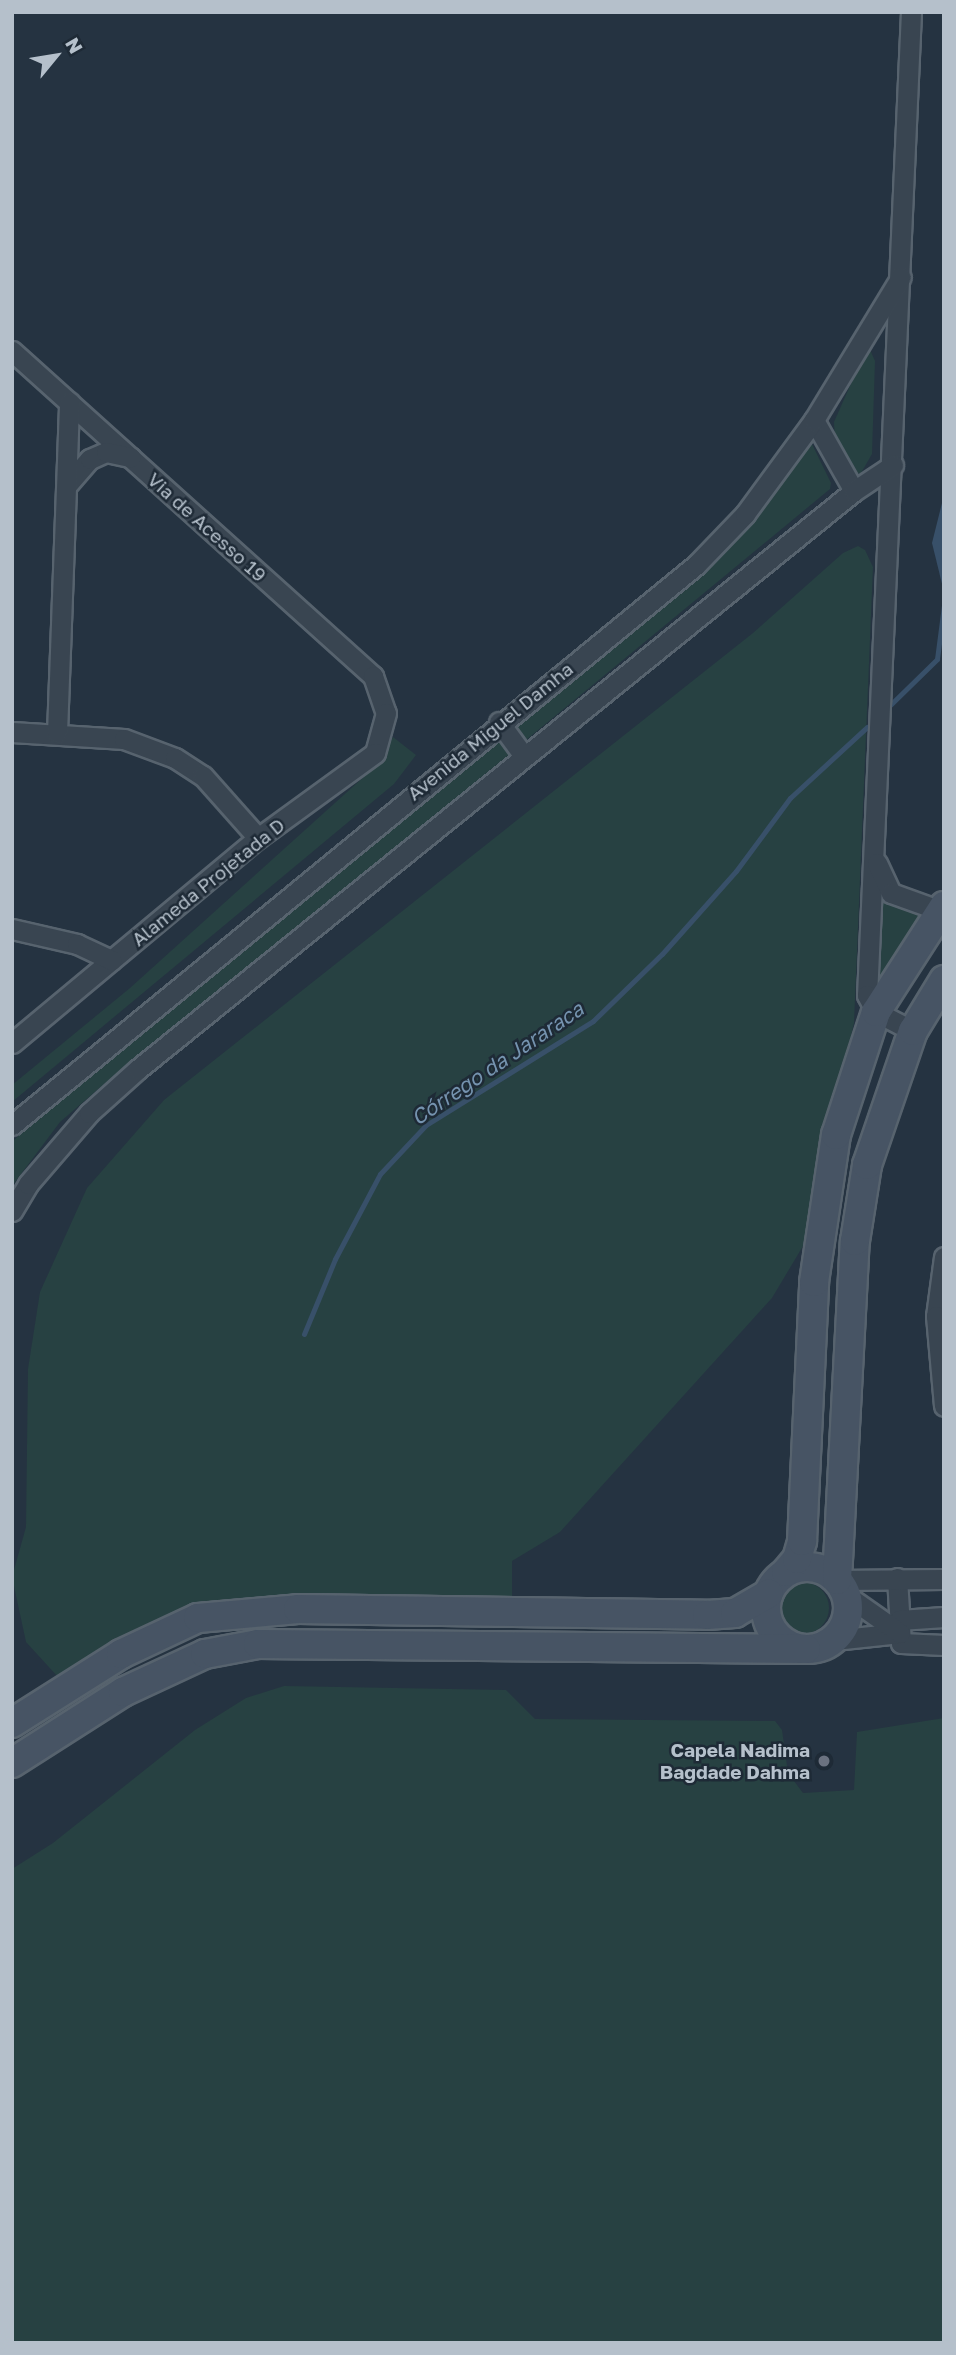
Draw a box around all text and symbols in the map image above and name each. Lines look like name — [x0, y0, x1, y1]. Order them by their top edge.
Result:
north arrow — [21, 21, 91, 91]
text: N — [61, 33, 88, 57]
street label: Via de Acesso 19 — [143, 468, 271, 586]
street label: Avenida Miguel Damha — [403, 657, 577, 805]
street label: Alameda Projetada D — [127, 813, 289, 951]
water label: Córrego da Jararaca — [406, 996, 588, 1130]
place label: Capela Nadima Bagdade Dahma — [660, 1739, 810, 1783]
marker: Capela Nadima Bagdade Dahma — [816, 1753, 832, 1769]

